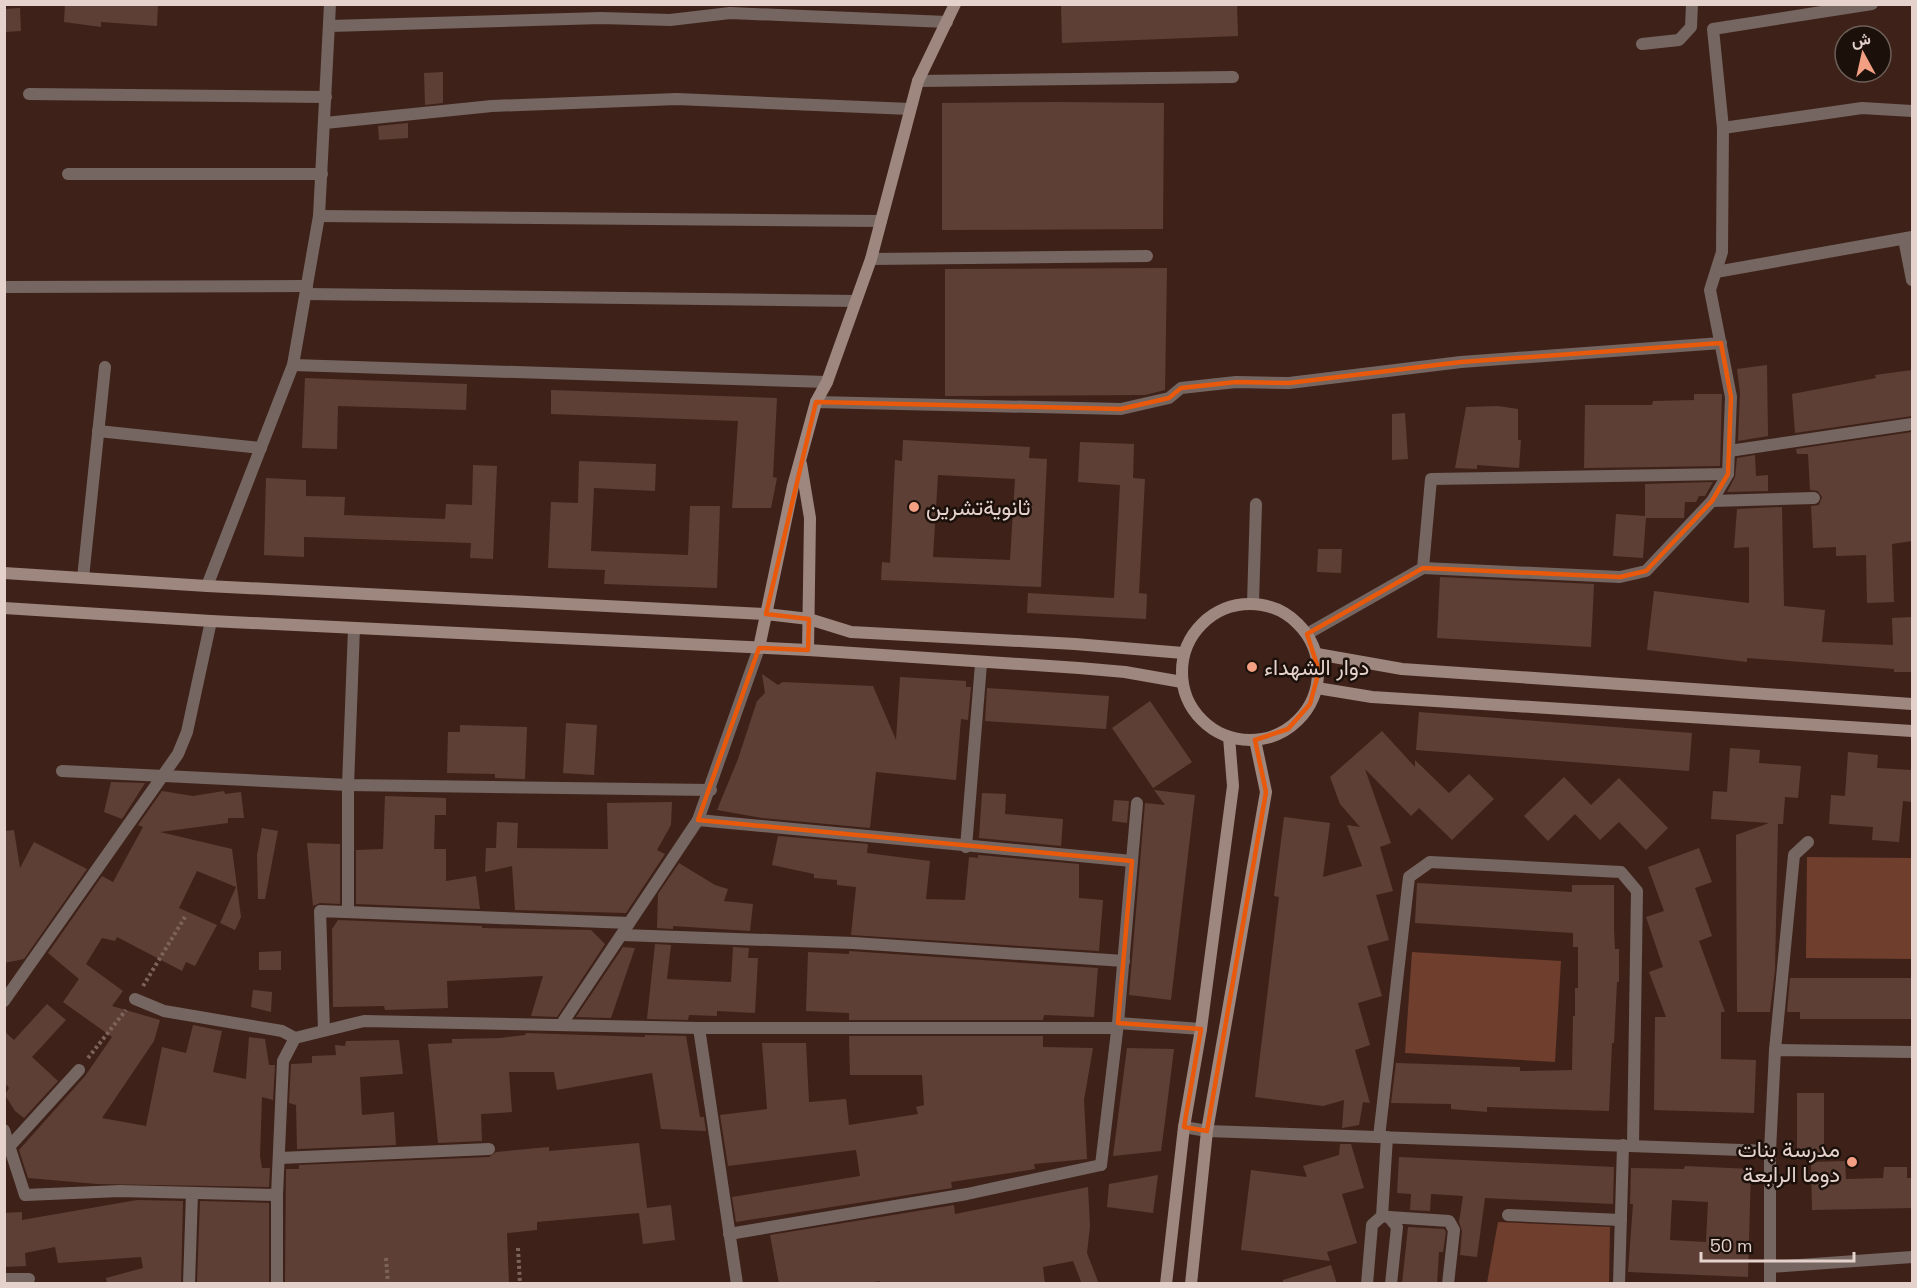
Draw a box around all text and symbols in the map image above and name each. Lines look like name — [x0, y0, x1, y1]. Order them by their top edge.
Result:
north arrow — [1833, 24, 1893, 84]
text: ش — [1850, 28, 1872, 51]
place label: ثانويةتشرين — [926, 493, 1031, 521]
marker: ثانويةتشرين — [907, 500, 921, 514]
place label: دوار الشهداء — [1264, 653, 1369, 681]
marker: دوار الشهداء — [1245, 660, 1259, 674]
place label: مدرسة بنات دوما الرابعة — [1737, 1135, 1840, 1188]
marker: مدرسة بنات دوما الرابعة — [1845, 1155, 1859, 1169]
scale bar — [1701, 1225, 1854, 1263]
text: 50 m — [1710, 1234, 1752, 1257]

